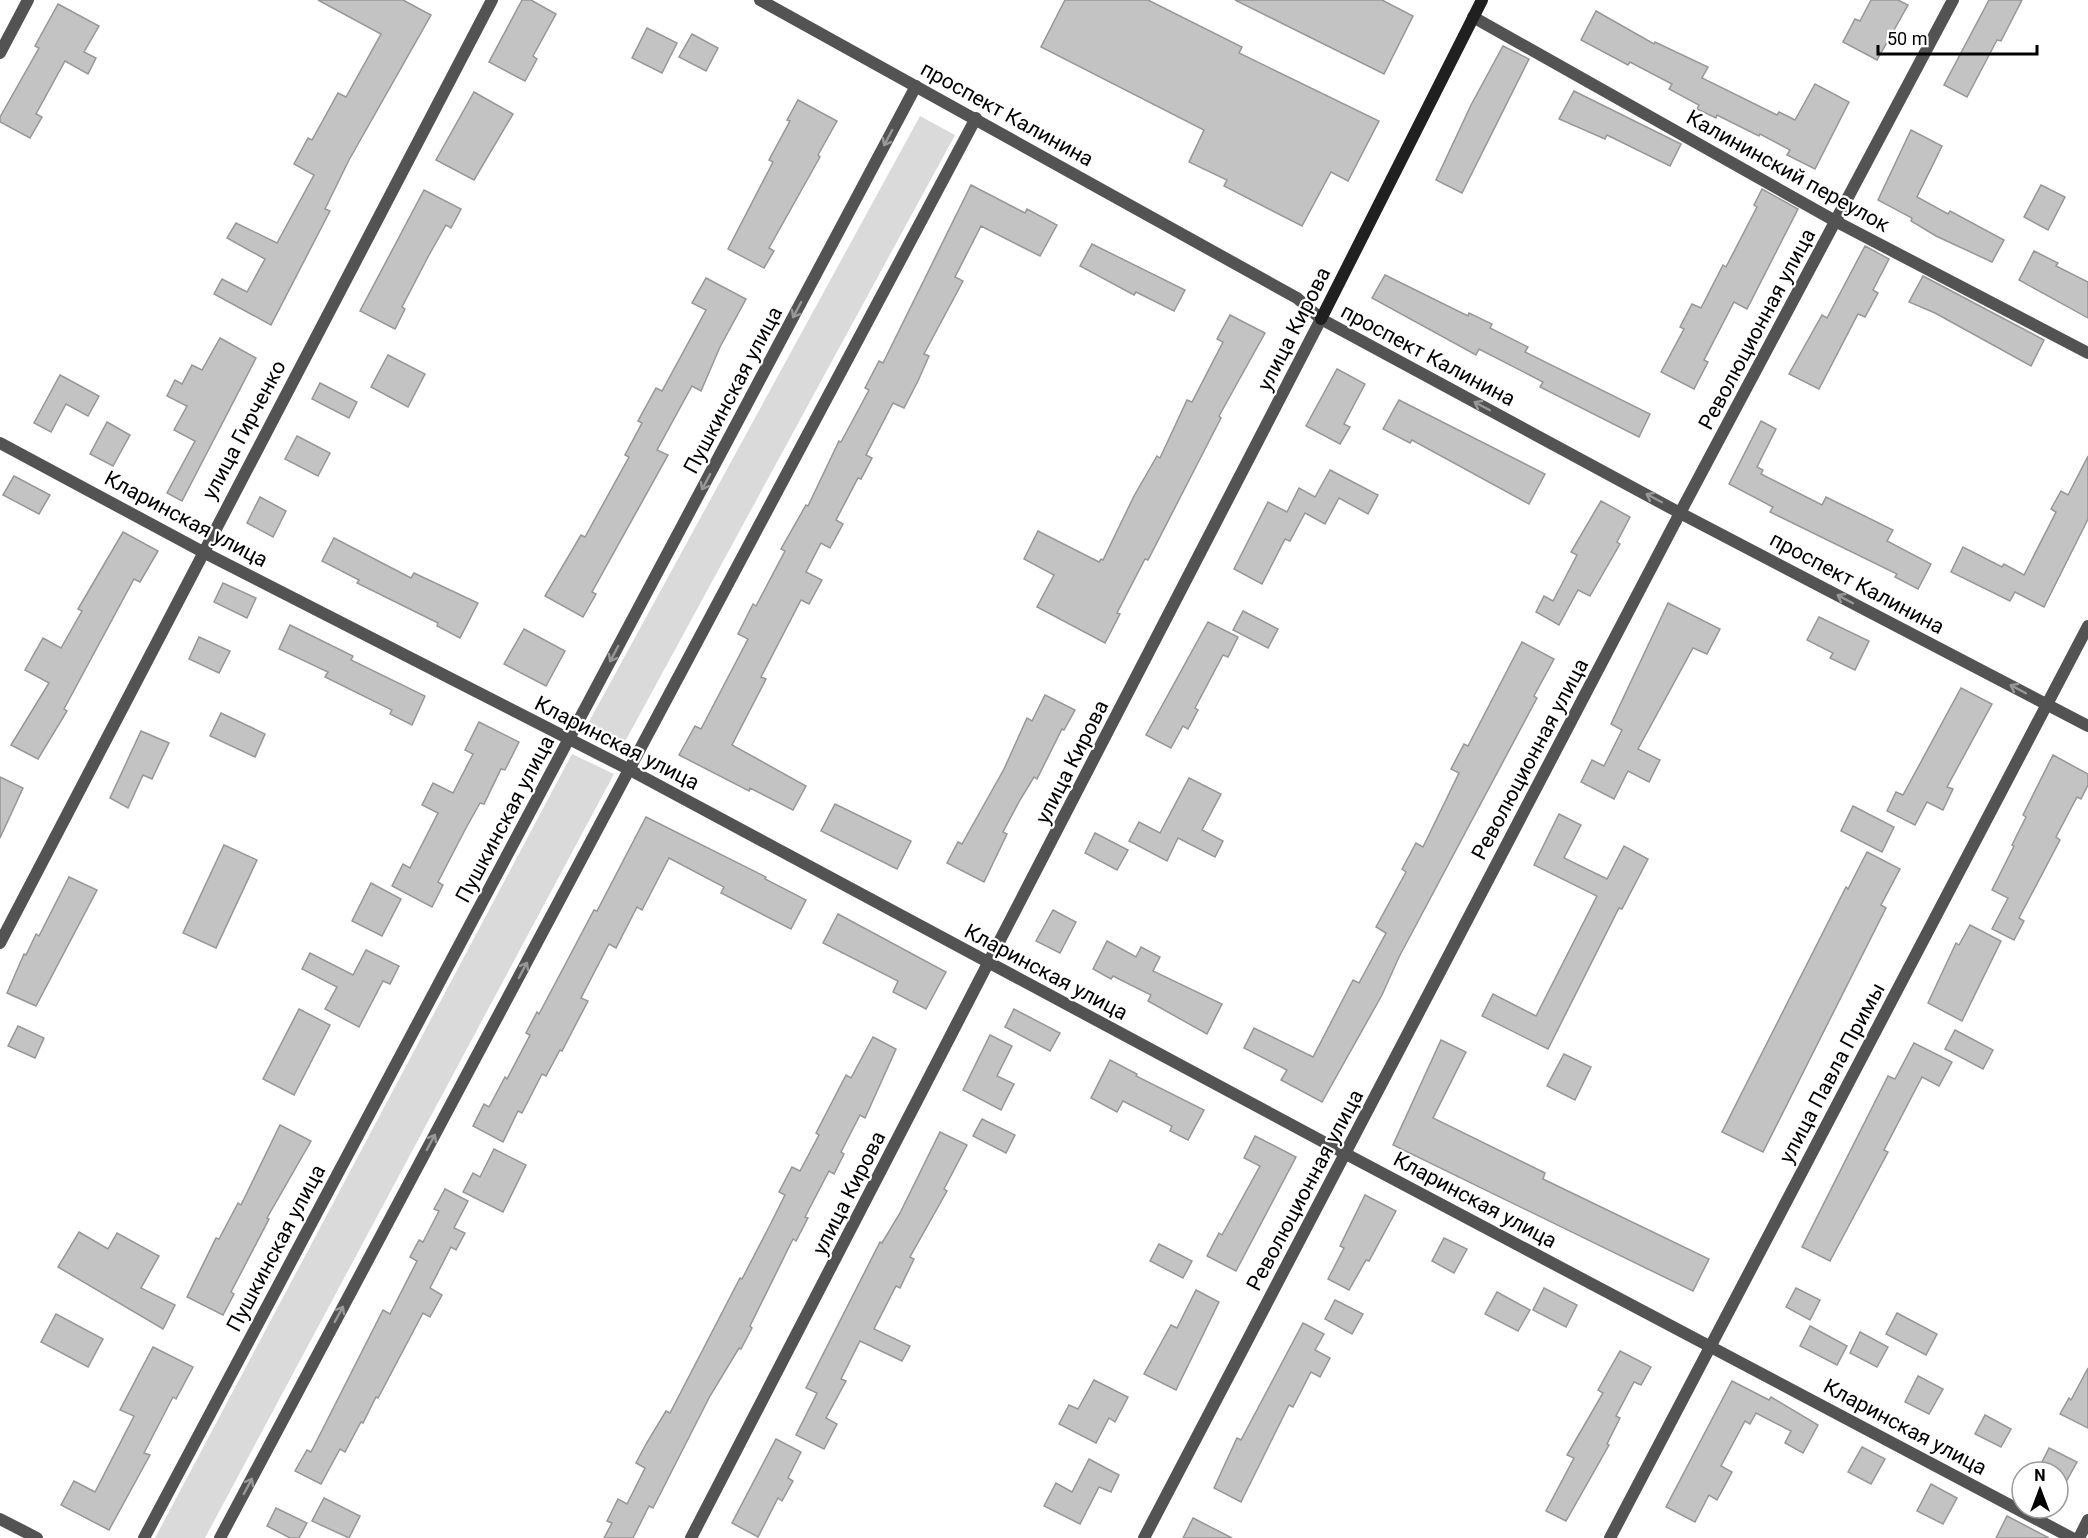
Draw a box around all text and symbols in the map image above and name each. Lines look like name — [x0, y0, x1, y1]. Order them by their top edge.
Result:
scale bar — [1878, 18, 2037, 56]
text: 50 m — [1887, 28, 1927, 49]
street label: проспект Калинина — [916, 57, 1098, 171]
street label: Калининский переулок — [1682, 105, 1894, 237]
one-way arrow — [882, 128, 893, 146]
street label: Революционная улица — [1694, 225, 1820, 433]
street label: улица Кирова — [1253, 263, 1335, 395]
street label: проспект Калинина — [1337, 299, 1519, 411]
one-way arrow — [791, 301, 803, 318]
street label: Пушкинская улица — [679, 302, 787, 478]
street label: улица Гирченко — [197, 356, 291, 504]
one-way arrow — [1474, 400, 1491, 412]
street label: Кларинская улица — [100, 466, 272, 572]
one-way arrow — [700, 473, 712, 490]
one-way arrow — [1645, 492, 1663, 503]
street label: проспект Калинина — [1766, 527, 1948, 639]
one-way arrow — [1836, 593, 1854, 604]
one-way arrow — [608, 645, 619, 663]
street label: Революционная улица — [1467, 655, 1593, 863]
one-way arrow — [2009, 683, 2027, 694]
street label: Кларинская улица — [531, 691, 703, 795]
street label: улица Кирова — [1031, 696, 1113, 828]
street label: Пушкинская улица — [451, 731, 559, 907]
street label: Кларинская улица — [960, 919, 1132, 1025]
one-way arrow — [517, 962, 529, 979]
street label: улица Павла Примы — [1774, 979, 1890, 1167]
street label: Революционная улица — [1242, 1086, 1368, 1294]
street label: улица Кирова — [808, 1127, 890, 1259]
one-way arrow — [426, 1134, 437, 1152]
street label: Кларинская улица — [1389, 1147, 1561, 1253]
street label: Пушкинская улица — [222, 1160, 330, 1336]
one-way arrow — [334, 1306, 345, 1324]
street label: Кларинская улица — [1819, 1374, 1991, 1480]
north arrow — [2010, 1460, 2070, 1520]
text: N — [2034, 1466, 2046, 1485]
one-way arrow — [243, 1478, 254, 1496]

